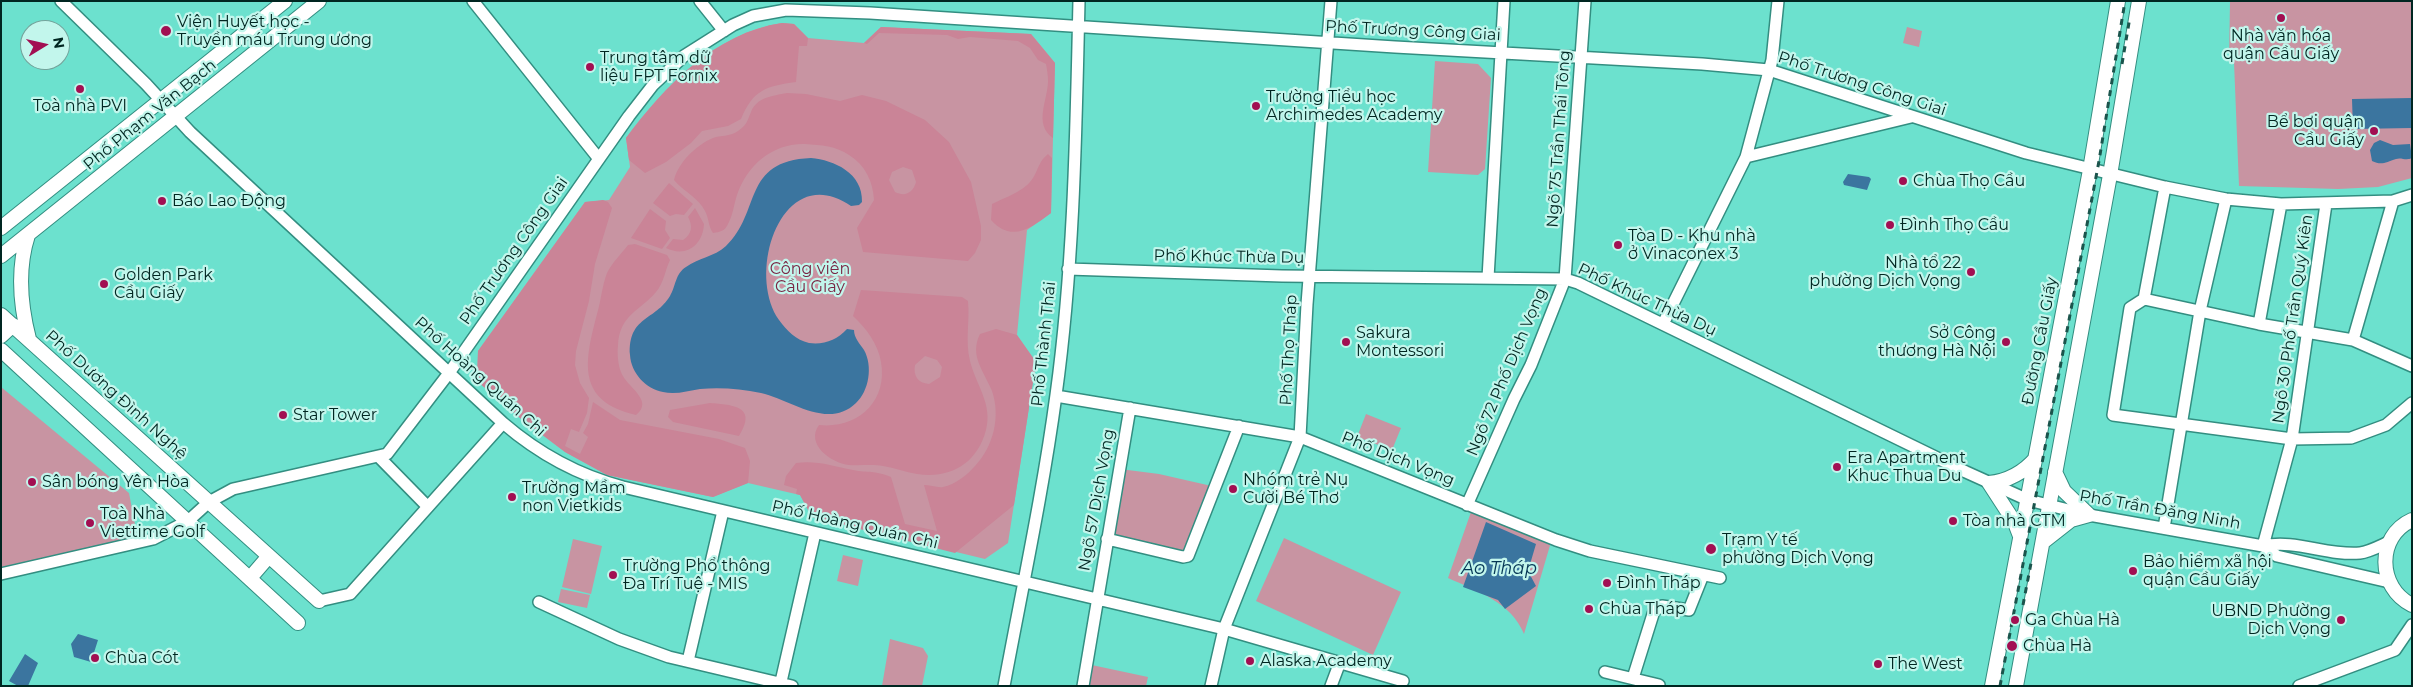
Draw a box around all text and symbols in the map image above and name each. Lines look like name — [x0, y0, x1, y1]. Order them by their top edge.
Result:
place label: Viện Huyết học - Truyền máu Trung ương — [177, 12, 372, 50]
marker: Nhà văn hóa quận Cầu Giấy — [2275, 12, 2287, 24]
street label: Phố Trương Công Giai — [1325, 17, 1501, 45]
north arrow — [20, 20, 70, 70]
marker: Viện Huyết học - Truyền máu Trung ương — [159, 24, 173, 38]
place label: Nhà văn hóa quận Cầu Giấy — [2223, 26, 2339, 64]
text: N — [49, 36, 69, 50]
place label: Trung tâm dữ liệu FPT Fornix — [600, 48, 717, 86]
street label: Phố Trương Công Giai — [1775, 48, 1949, 120]
street label: Ngõ 75 Trần Thái Tông — [1543, 50, 1575, 228]
street label: Phố Phạm Văn Bạch — [80, 56, 220, 174]
marker: Trung tâm dữ liệu FPT Fornix — [584, 61, 596, 73]
marker: Toà nhà PVI — [74, 83, 86, 95]
place label: Trường Tiểu học Archimedes Academy — [1266, 87, 1443, 125]
place label: Toà nhà PVI — [33, 96, 127, 116]
marker: Trường Tiểu học Archimedes Academy — [1250, 100, 1262, 112]
place label: Bể bơi quận Cầu Giấy — [2267, 112, 2364, 150]
marker: Bể bơi quận Cầu Giấy — [2368, 125, 2380, 137]
place label: Chùa Thọ Cầu — [1913, 171, 2025, 191]
street label: Phố Trương Công Giai — [456, 173, 572, 329]
marker: Chùa Thọ Cầu — [1897, 175, 1909, 187]
place label: Báo Lao Động — [172, 191, 286, 211]
marker: Báo Lao Động — [156, 195, 168, 207]
street label: Ngõ 30 Phố Trần Quý Kiên — [2269, 213, 2317, 425]
place label: Đình Thọ Cầu — [1900, 215, 2009, 235]
marker: Đình Thọ Cầu — [1884, 219, 1896, 231]
place label: Tòa D - Khu nhà ở Vinaconex 3 — [1628, 226, 1756, 264]
marker: Tòa D - Khu nhà ở Vinaconex 3 — [1612, 239, 1624, 251]
street label: Phố Khúc Thừa Dụ — [1153, 246, 1305, 268]
place label: Nhà tổ 22 phường Dịch Vọng — [1809, 253, 1961, 291]
park label: Công viên Cầu Giấy — [770, 259, 850, 297]
street label: Phố Khúc Thừa Dụ — [1575, 259, 1719, 341]
place label: Golden Park Cầu Giấy — [114, 265, 213, 303]
marker: Nhà tổ 22 phường Dịch Vọng — [1965, 266, 1977, 278]
street label: Đường Cầu Giấy — [2018, 275, 2062, 407]
marker: Golden Park Cầu Giấy — [98, 278, 110, 290]
street label: Phố Thành Thái — [1028, 281, 1060, 407]
street label: Ngõ 72 Phố Dịch Vọng — [1463, 285, 1551, 459]
street label: Phố Thọ Tháp — [1277, 294, 1301, 406]
street label: Phố Hoàng Quán Chi — [410, 313, 550, 441]
place label: Sakura Montessori — [1356, 323, 1444, 361]
place label: Sở Công thương Hà Nội — [1878, 323, 1996, 361]
street label: Phố Dương Đình Nghệ — [41, 326, 191, 464]
marker: Sakura Montessori — [1340, 336, 1352, 348]
marker: Sở Công thương Hà Nội — [2000, 336, 2012, 348]
place label: Star Tower — [293, 405, 377, 425]
marker: Star Tower — [277, 409, 289, 421]
street label: Ngõ 57 Dịch Vọng — [1075, 427, 1119, 573]
street label: Phố Dịch Vọng — [1339, 428, 1457, 490]
place label: Era Apartment Khuc Thua Du — [1847, 448, 1966, 486]
marker: Era Apartment Khuc Thua Du — [1831, 461, 1843, 473]
place label: Nhóm trẻ Nụ Cười Bé Thơ — [1243, 470, 1348, 508]
place label: Sân bóng Yên Hòa — [42, 472, 189, 492]
marker: Sân bóng Yên Hòa — [26, 476, 38, 488]
place label: Trường Mầm non Vietkids — [522, 478, 626, 516]
marker: Nhóm trẻ Nụ Cười Bé Thơ — [1227, 483, 1239, 495]
street label: Phố Trần Đăng Ninh — [2078, 486, 2242, 534]
marker: Trường Mầm non Vietkids — [506, 491, 518, 503]
street label: Phố Hoàng Quán Chi — [770, 497, 940, 553]
place label: Toà Nhà Viettime Golf — [100, 504, 205, 542]
place label: Tòa nhà CTM — [1963, 511, 2066, 531]
marker: Tòa nhà CTM — [1947, 515, 1959, 527]
marker: Toà Nhà Viettime Golf — [84, 517, 96, 529]
place label: Trạm Y tế phường Dịch Vọng — [1722, 530, 1874, 568]
marker: Trạm Y tế phường Dịch Vọng — [1704, 542, 1718, 556]
place label: Bảo hiểm xã hội quận Cầu Giấy — [2143, 552, 2272, 590]
place label: Trường Phổ thông Đa Trí Tuệ - MIS — [623, 556, 771, 594]
water label: Ao Tháp — [1461, 558, 1537, 580]
marker: Bảo hiểm xã hội quận Cầu Giấy — [2127, 565, 2139, 577]
marker: Trường Phổ thông Đa Trí Tuệ - MIS — [607, 569, 619, 581]
place label: Đình Tháp — [1617, 573, 1701, 593]
marker: Đình Tháp — [1601, 577, 1613, 589]
place label: Chùa Tháp — [1599, 599, 1686, 619]
place label: UBND Phường Dịch Vọng — [2211, 601, 2331, 639]
marker: Chùa Tháp — [1583, 603, 1595, 615]
place label: Ga Chùa Hà — [2025, 610, 2120, 630]
marker: Ga Chùa Hà — [2009, 614, 2021, 626]
marker: UBND Phường Dịch Vọng — [2335, 614, 2347, 626]
place label: Chùa Hà — [2023, 636, 2092, 656]
marker: Chùa Hà — [2005, 639, 2019, 653]
place label: Chùa Cót — [105, 648, 179, 668]
place label: Alaska Academy — [1260, 651, 1392, 671]
marker: Chùa Cót — [89, 652, 101, 664]
place label: The West — [1888, 654, 1963, 674]
marker: Alaska Academy — [1244, 655, 1256, 667]
marker: The West — [1872, 658, 1884, 670]

